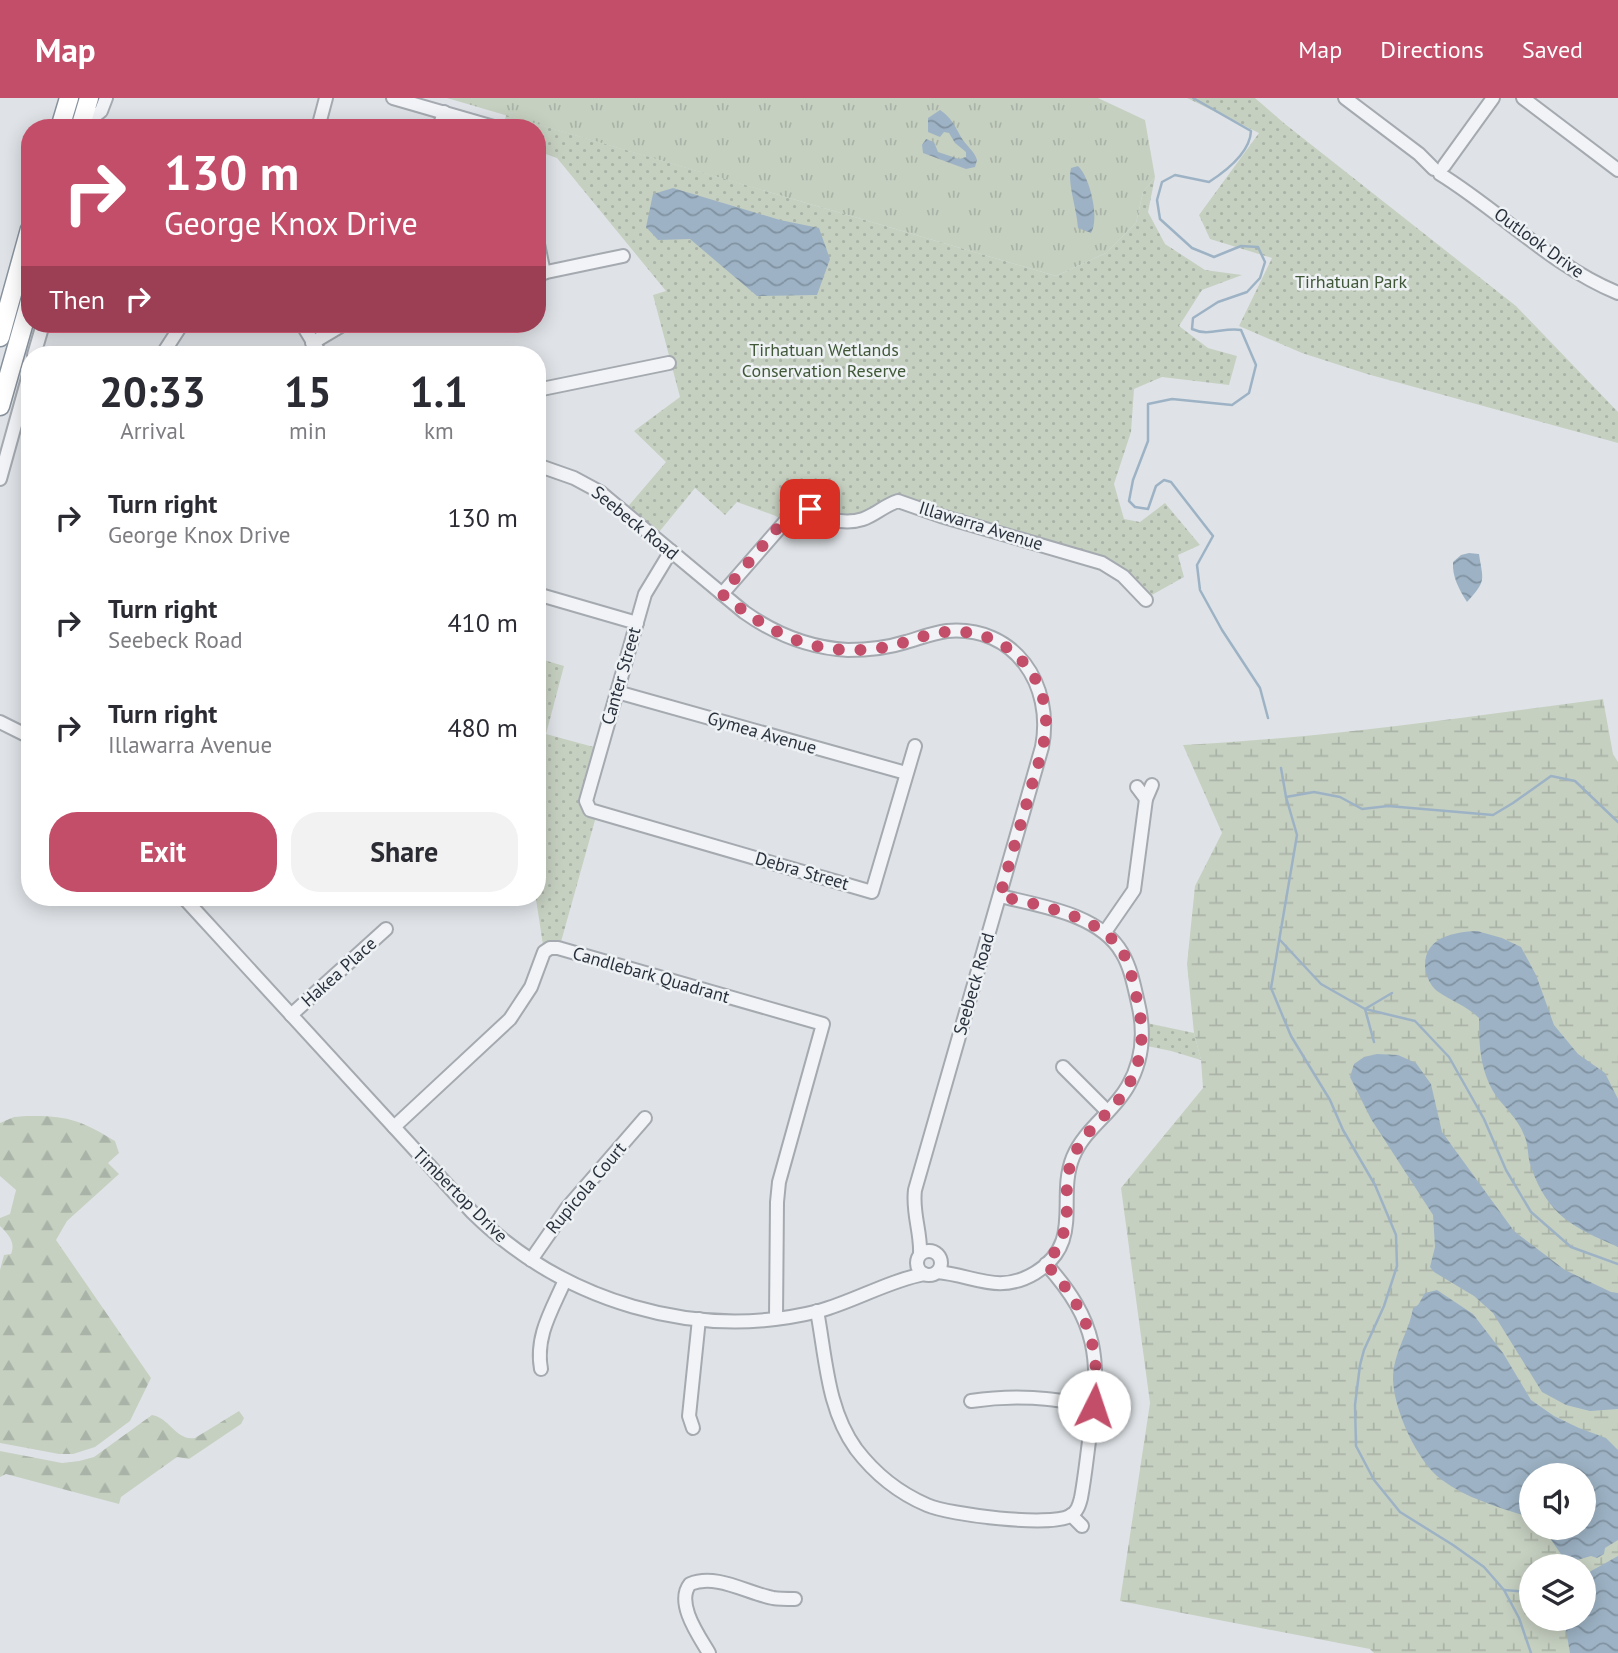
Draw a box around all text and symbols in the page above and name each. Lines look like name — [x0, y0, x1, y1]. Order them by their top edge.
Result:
text: Map — [35, 28, 96, 71]
text: Map — [1298, 34, 1342, 65]
text: Directions — [1380, 34, 1484, 65]
text: Saved — [1522, 34, 1583, 65]
text: 130 m — [164, 140, 299, 204]
icon: right — [49, 147, 140, 238]
text: George Knox Drive — [164, 202, 418, 244]
street label: Outlook Drive — [1490, 202, 1589, 283]
park label: Tirhatuan Park — [1295, 270, 1407, 293]
icon: right — [119, 280, 157, 318]
text: Then — [49, 283, 105, 316]
park label: Tirhatuan Wetlands Conservation Reserve — [742, 338, 906, 382]
text: 20:33 — [99, 364, 206, 419]
text: 15 — [284, 364, 332, 419]
text: 1.1 — [410, 364, 468, 419]
text: Arrival — [120, 416, 185, 445]
text: min — [289, 416, 327, 445]
text: km — [424, 416, 454, 445]
pin — [780, 479, 840, 539]
street label: Seebeck Road — [587, 480, 684, 565]
text: Turn right — [108, 487, 217, 520]
icon: arrive — [791, 490, 829, 528]
street label: Illawarra Avenue — [916, 496, 1046, 555]
icon: right — [49, 499, 87, 537]
text: 130 m — [447, 501, 518, 534]
text: George Knox Drive — [108, 520, 290, 549]
text: Turn right — [108, 592, 217, 625]
icon: right — [49, 604, 87, 642]
text: 410 m — [447, 606, 518, 639]
street label: Canter Street — [596, 624, 645, 727]
text: Seebeck Road — [108, 625, 243, 654]
text: Turn right — [108, 697, 217, 730]
street label: Gymea Avenue — [705, 706, 819, 759]
icon: right — [49, 709, 87, 747]
text: 480 m — [447, 711, 518, 744]
text: Illawarra Avenue — [108, 730, 272, 759]
button: Exit — [49, 812, 277, 892]
button: Share — [291, 812, 518, 892]
street label: Debra Street — [753, 846, 852, 895]
street label: Seebeck Road — [948, 930, 999, 1038]
street label: Hakea Place — [296, 932, 381, 1011]
street label: Candlebark Quadrant — [570, 941, 732, 1008]
street label: Rupicola Court — [541, 1137, 631, 1238]
street label: Timbertop Drive — [408, 1142, 513, 1247]
position arrow — [1057, 1369, 1131, 1443]
map controls — [1519, 1463, 1596, 1631]
button: sound — [1519, 1463, 1596, 1540]
button: layers — [1519, 1554, 1596, 1631]

